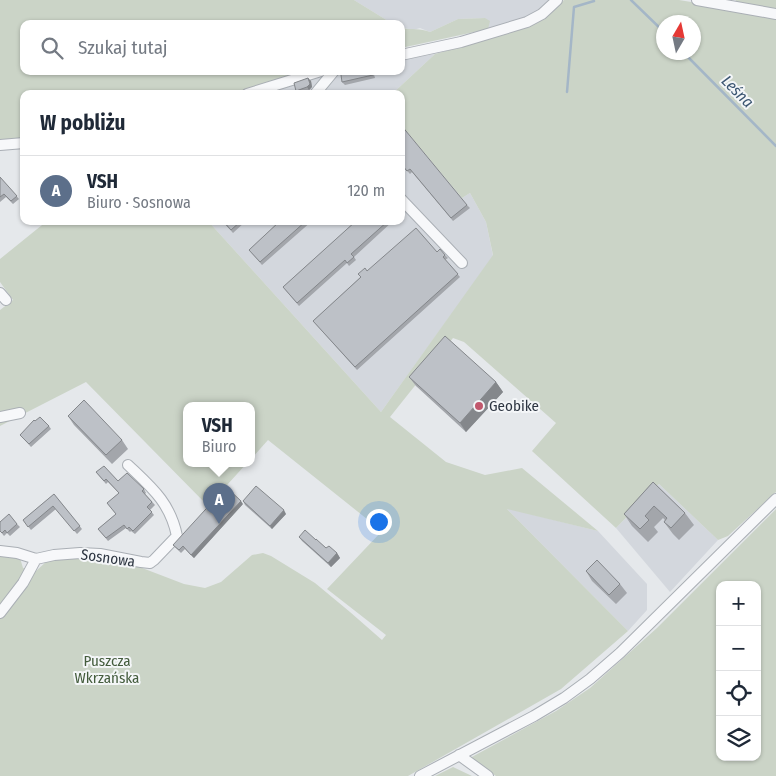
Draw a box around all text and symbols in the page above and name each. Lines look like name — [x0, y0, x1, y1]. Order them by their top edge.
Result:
north arrow — [656, 15, 701, 60]
search box — [20, 20, 405, 75]
icon: search — [38, 34, 66, 62]
text: Szukaj tutaj — [78, 36, 168, 59]
water label: Leśna — [718, 71, 758, 111]
text: W pobliżu — [40, 110, 125, 136]
text: VSH — [87, 170, 118, 193]
text: A — [52, 181, 60, 200]
text: 120 m — [347, 181, 385, 200]
text: Biuro · Sosnowa — [87, 193, 191, 212]
place label: Geobike — [489, 397, 539, 415]
marker: Geobike — [473, 400, 485, 412]
popup — [183, 402, 255, 467]
text: VSH — [202, 414, 233, 437]
text: Biuro — [202, 437, 236, 456]
pin: A — [203, 483, 235, 524]
your location — [366, 509, 392, 535]
street label: Sosnowa — [80, 545, 136, 571]
map controls — [716, 581, 761, 761]
button: + — [716, 581, 761, 626]
button: − — [716, 626, 761, 671]
park label: Puszcza Wkrzańska — [75, 652, 139, 687]
button: locate — [716, 671, 761, 716]
button: layers — [716, 716, 761, 761]

